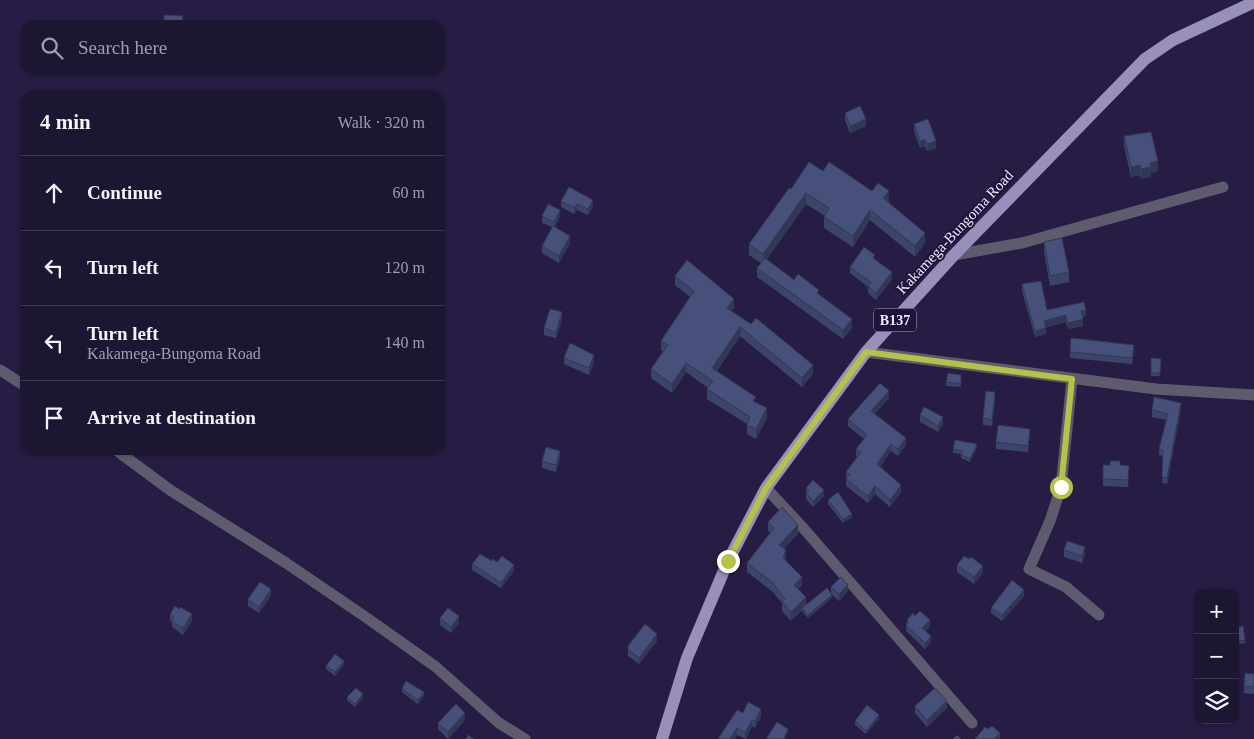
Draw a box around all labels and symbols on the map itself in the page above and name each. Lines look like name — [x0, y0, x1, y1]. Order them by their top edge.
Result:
street label: Kakamega-Bungoma Road — [894, 167, 1017, 297]
road number: B137 — [874, 308, 916, 332]
route start — [1050, 476, 1073, 499]
route end — [717, 550, 740, 573]

